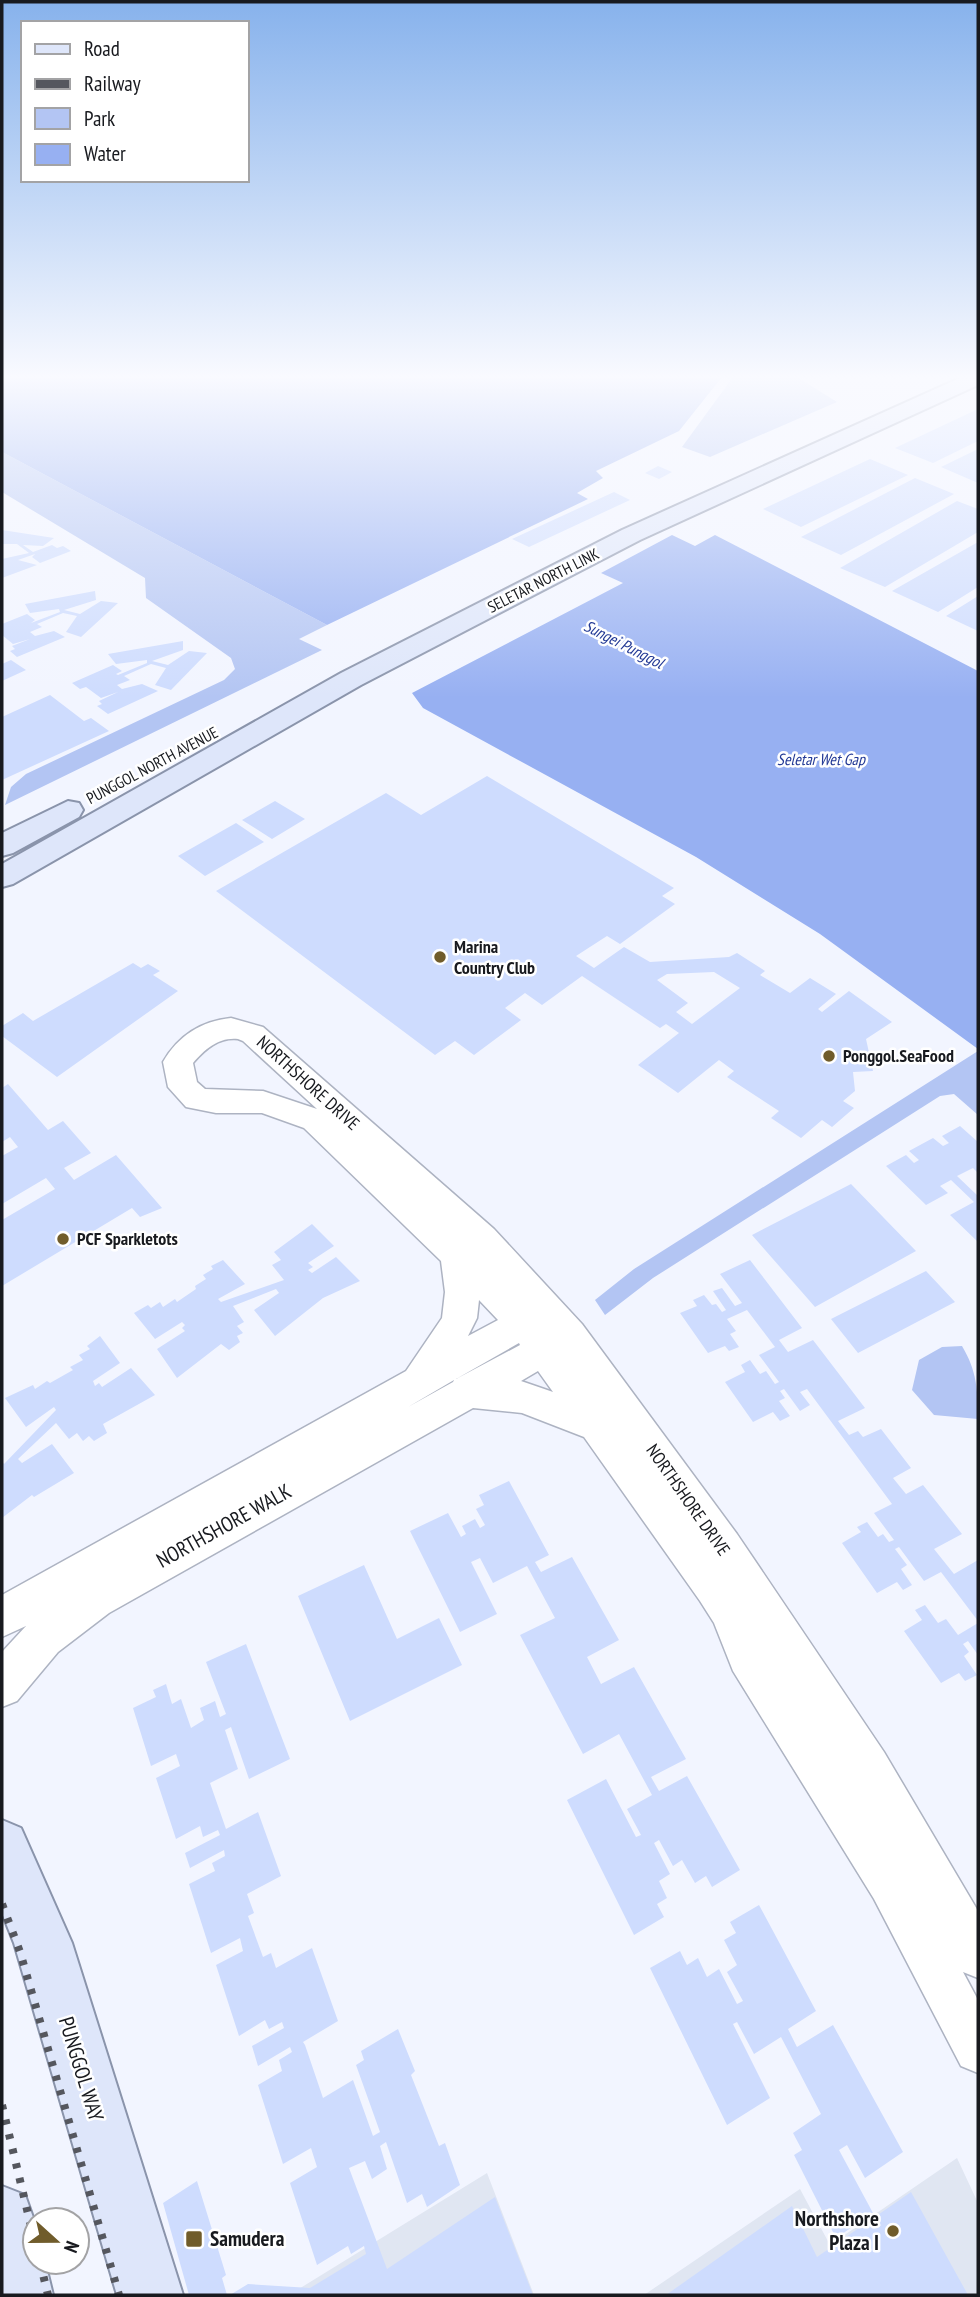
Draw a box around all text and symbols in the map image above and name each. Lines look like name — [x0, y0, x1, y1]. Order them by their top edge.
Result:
legend — [21, 21, 248, 182]
text: Road — [84, 35, 120, 62]
text: Railway — [84, 70, 141, 97]
text: Park — [84, 105, 115, 132]
text: Water — [84, 140, 126, 167]
street label: SELETAR NORTH LINK — [484, 543, 602, 617]
water label: Sungei Punggol — [581, 615, 668, 673]
street label: PUNGGOL NORTH AVENUE — [83, 722, 221, 808]
water label: Seletar Wet Gap — [777, 749, 866, 769]
place label: Marina Country Club — [454, 935, 535, 979]
marker: Marina Country Club — [432, 949, 448, 965]
street label: NORTHSHORE DRIVE — [252, 1030, 365, 1135]
place label: Ponggol.SeaFood — [843, 1044, 954, 1067]
marker: Ponggol.SeaFood — [821, 1048, 837, 1064]
place label: PCF Sparkletots — [77, 1227, 178, 1250]
marker: PCF Sparkletots — [55, 1231, 71, 1247]
street label: NORTHSHORE DRIVE — [641, 1440, 735, 1560]
street label: NORTHSHORE WALK — [152, 1477, 296, 1574]
street label: PUNGGOL WAY — [53, 2013, 110, 2125]
place label: Northshore Plaza I — [795, 2205, 879, 2256]
north arrow — [21, 2206, 91, 2276]
marker: Northshore Plaza I — [885, 2223, 901, 2239]
place label: Samudera — [210, 2225, 285, 2252]
marker: Samudera — [184, 2229, 204, 2249]
text: N — [59, 2238, 85, 2256]

